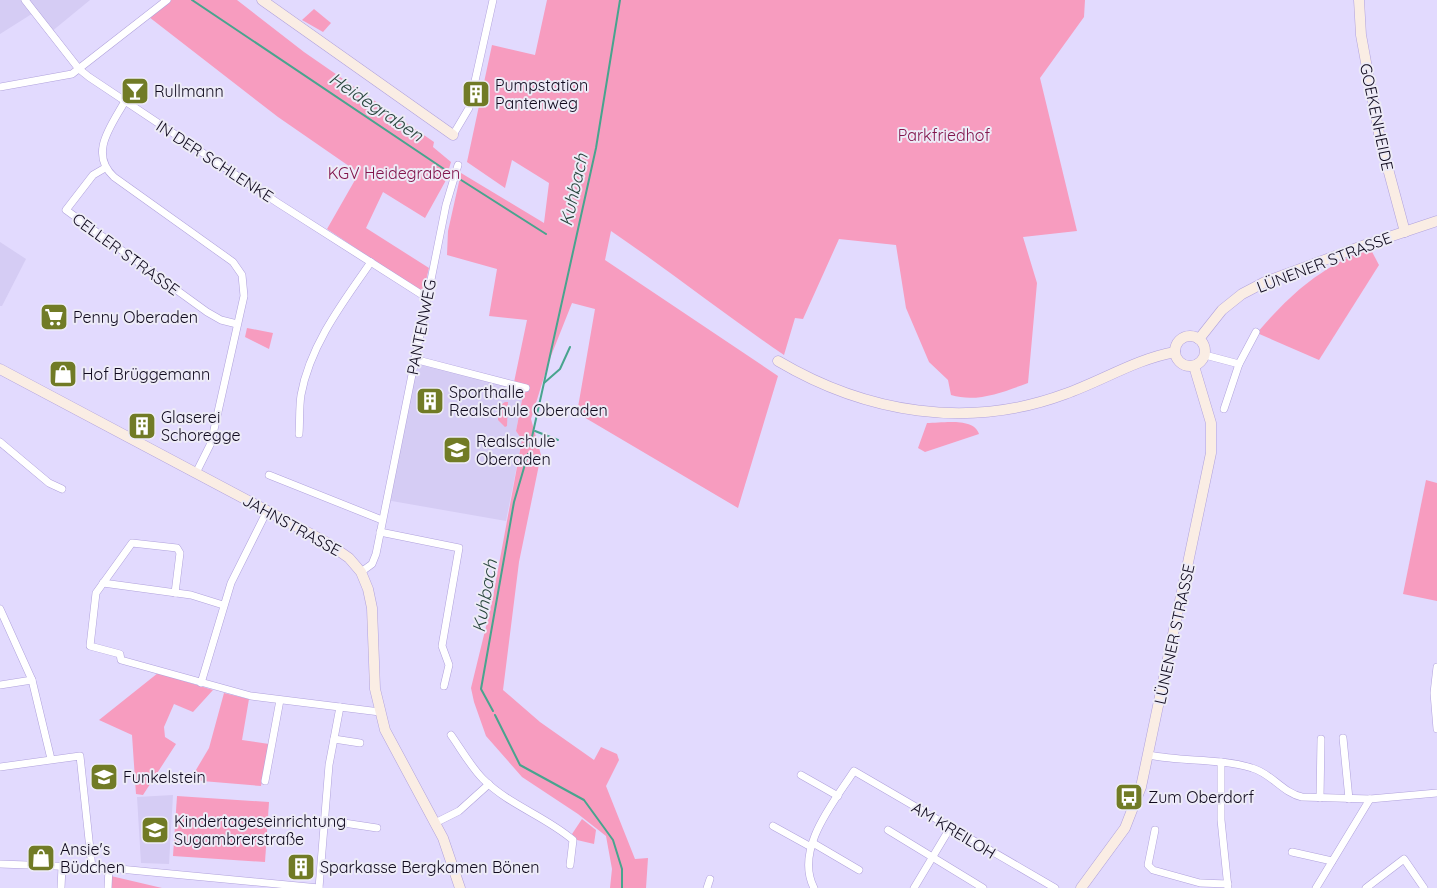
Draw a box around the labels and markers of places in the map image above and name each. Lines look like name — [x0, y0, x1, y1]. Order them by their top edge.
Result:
place label: Pumpstation Pantenweg — [495, 75, 588, 113]
bar icon: Rullmann — [120, 76, 150, 106]
building icon: Pumpstation Pantenweg — [461, 79, 491, 109]
place label: Rullmann — [154, 81, 224, 101]
supermarket icon: Penny Oberaden — [39, 302, 69, 332]
place label: Penny Oberaden — [73, 307, 198, 327]
shop icon: Hof Brüggemann — [48, 359, 78, 389]
place label: Hof Brüggemann — [82, 364, 210, 384]
place label: Sporthalle Realschule Oberaden — [449, 382, 608, 420]
building icon: Sporthalle Realschule Oberaden — [415, 386, 445, 416]
place label: Glaserei Schoregge — [161, 407, 241, 445]
building icon: Glaserei Schoregge — [127, 411, 157, 441]
place label: Realschule Oberaden — [476, 431, 556, 469]
school or university icon: Realschule Oberaden — [442, 435, 472, 465]
school or university icon: Funkelstein — [89, 762, 119, 792]
place label: Funkelstein — [123, 767, 206, 787]
bus stop icon: Zum Oberdorf — [1114, 782, 1144, 812]
place label: Zum Oberdorf — [1148, 787, 1255, 807]
place label: Kindertageseinrichtung Sugambrerstraße — [174, 811, 346, 849]
school or university icon: Kindertageseinrichtung Sugambrerstraße — [140, 815, 170, 845]
place label: Ansie's Büdchen — [60, 839, 125, 877]
shop icon: Ansie's Büdchen — [26, 843, 56, 873]
building icon: Sparkasse Bergkamen Bönen — [286, 852, 316, 882]
place label: Sparkasse Bergkamen Bönen — [320, 857, 540, 877]

